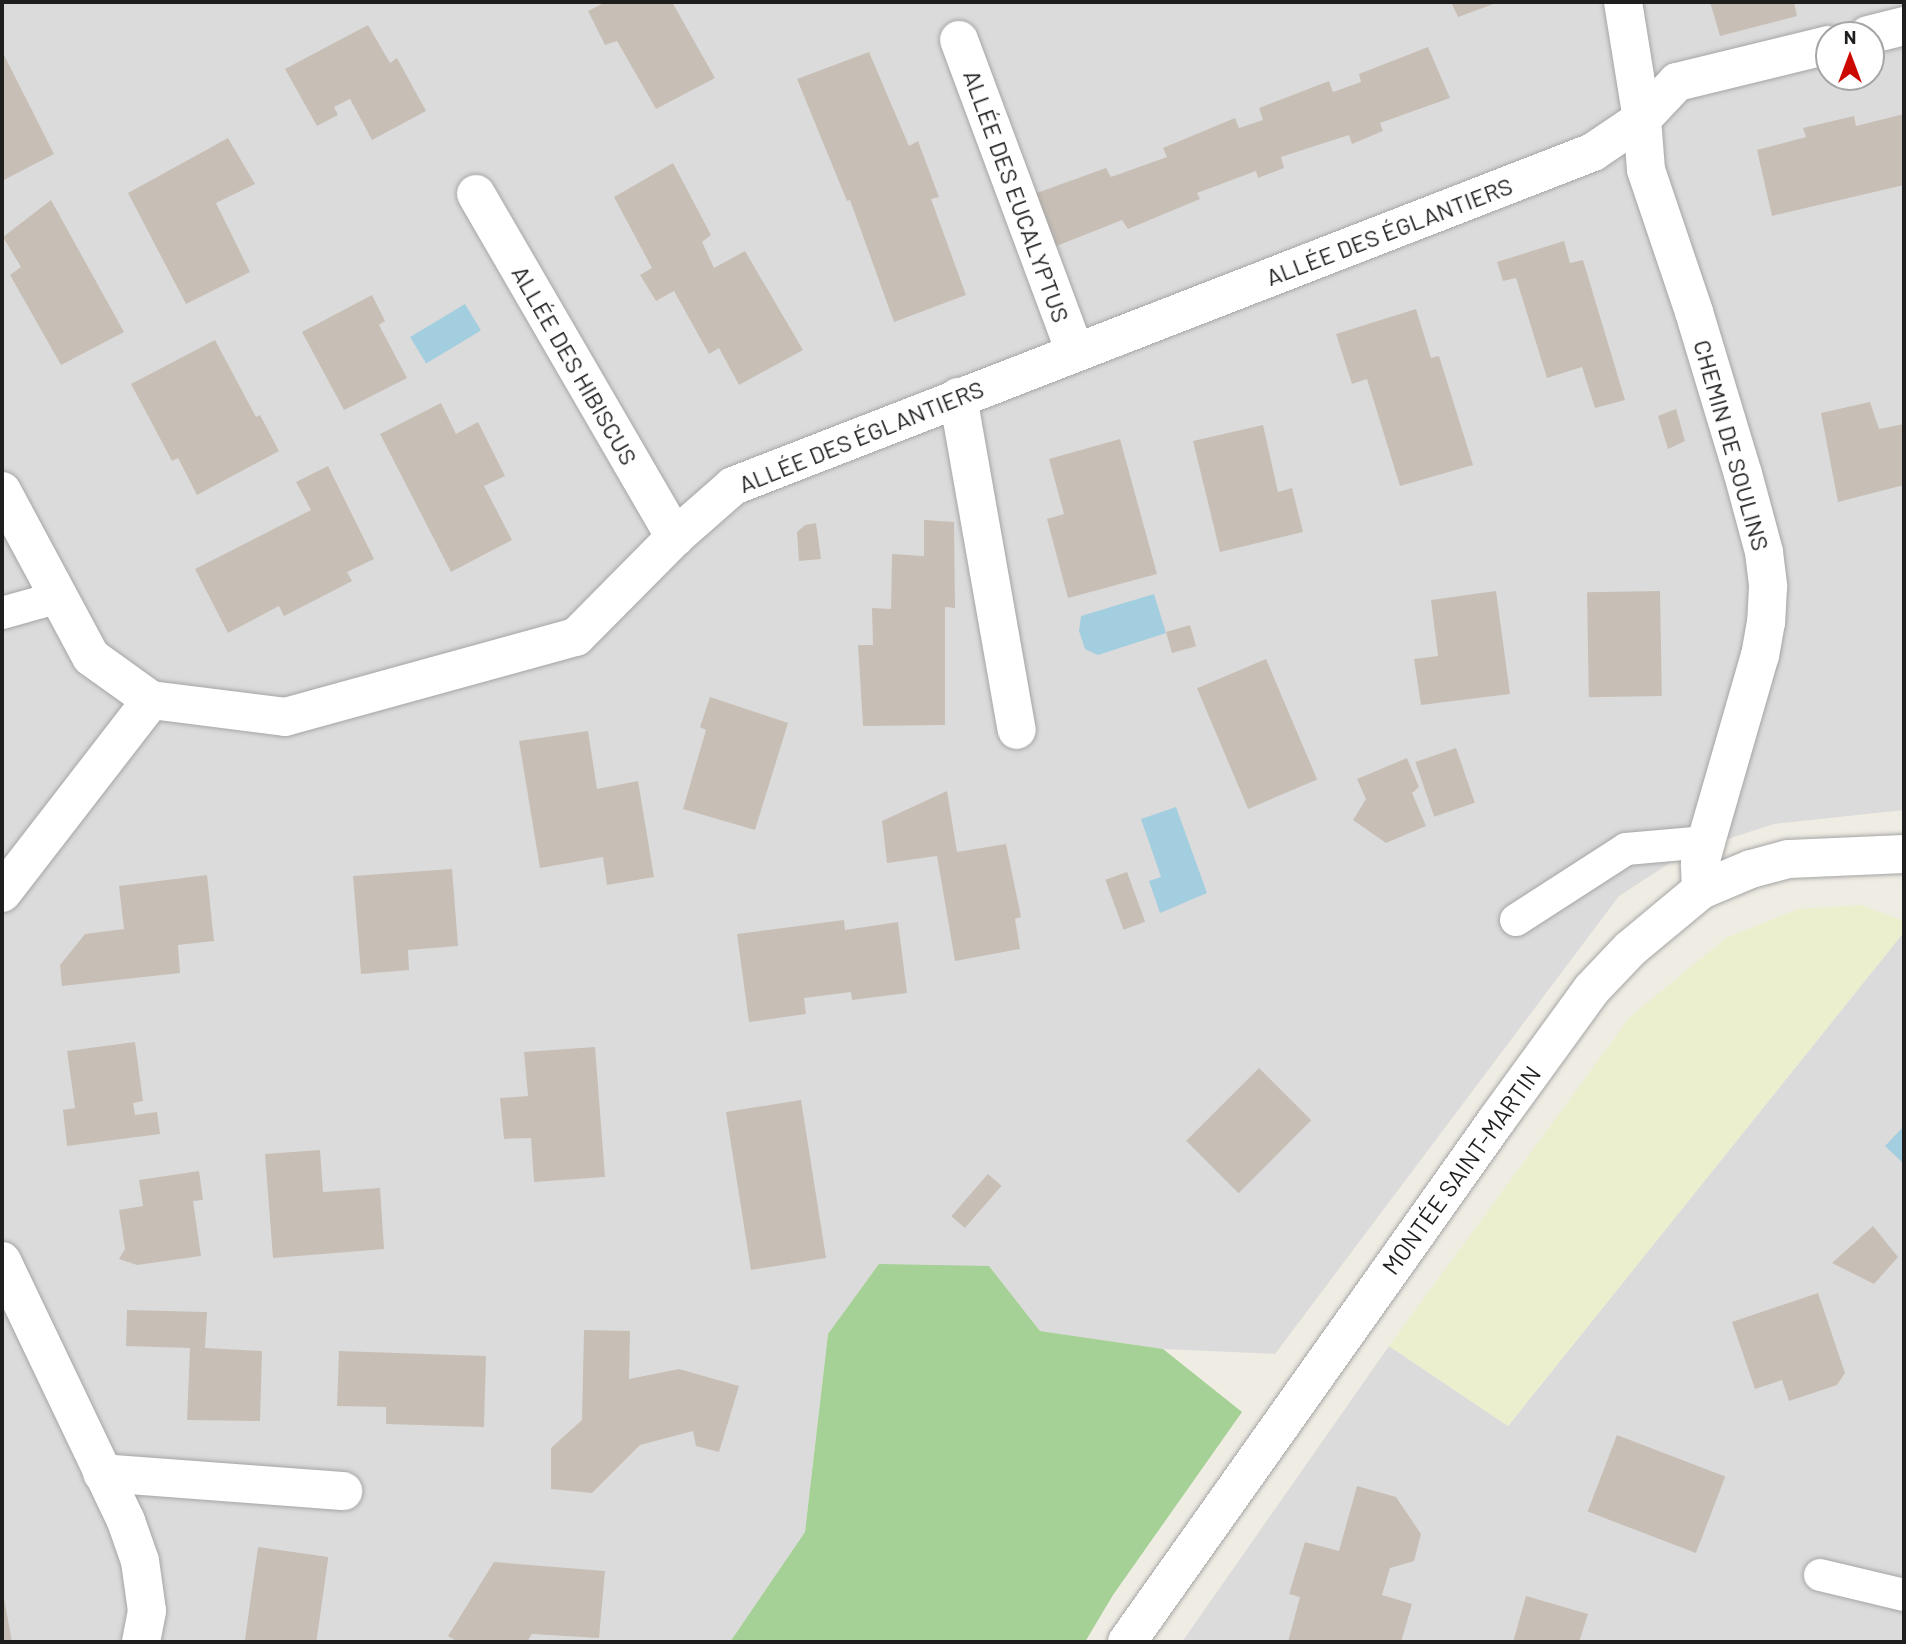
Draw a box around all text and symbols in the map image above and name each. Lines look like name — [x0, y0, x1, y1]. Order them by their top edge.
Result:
north arrow — [1815, 21, 1885, 91]
text: N — [1844, 25, 1856, 48]
street label: ALLÉE DES EUCALYPTUS — [958, 66, 1076, 326]
street label: ALLÉE DES ÉGLANTIERS — [1262, 171, 1516, 291]
street label: ALLÉE DES HIBISCUS — [506, 260, 644, 470]
street label: CHEMIN DE SOULINS — [1688, 336, 1776, 554]
street label: ALLÉE DES ÉGLANTIERS — [734, 374, 988, 498]
street label: MONTÉE SAINT-MARTIN — [1376, 1060, 1546, 1280]

